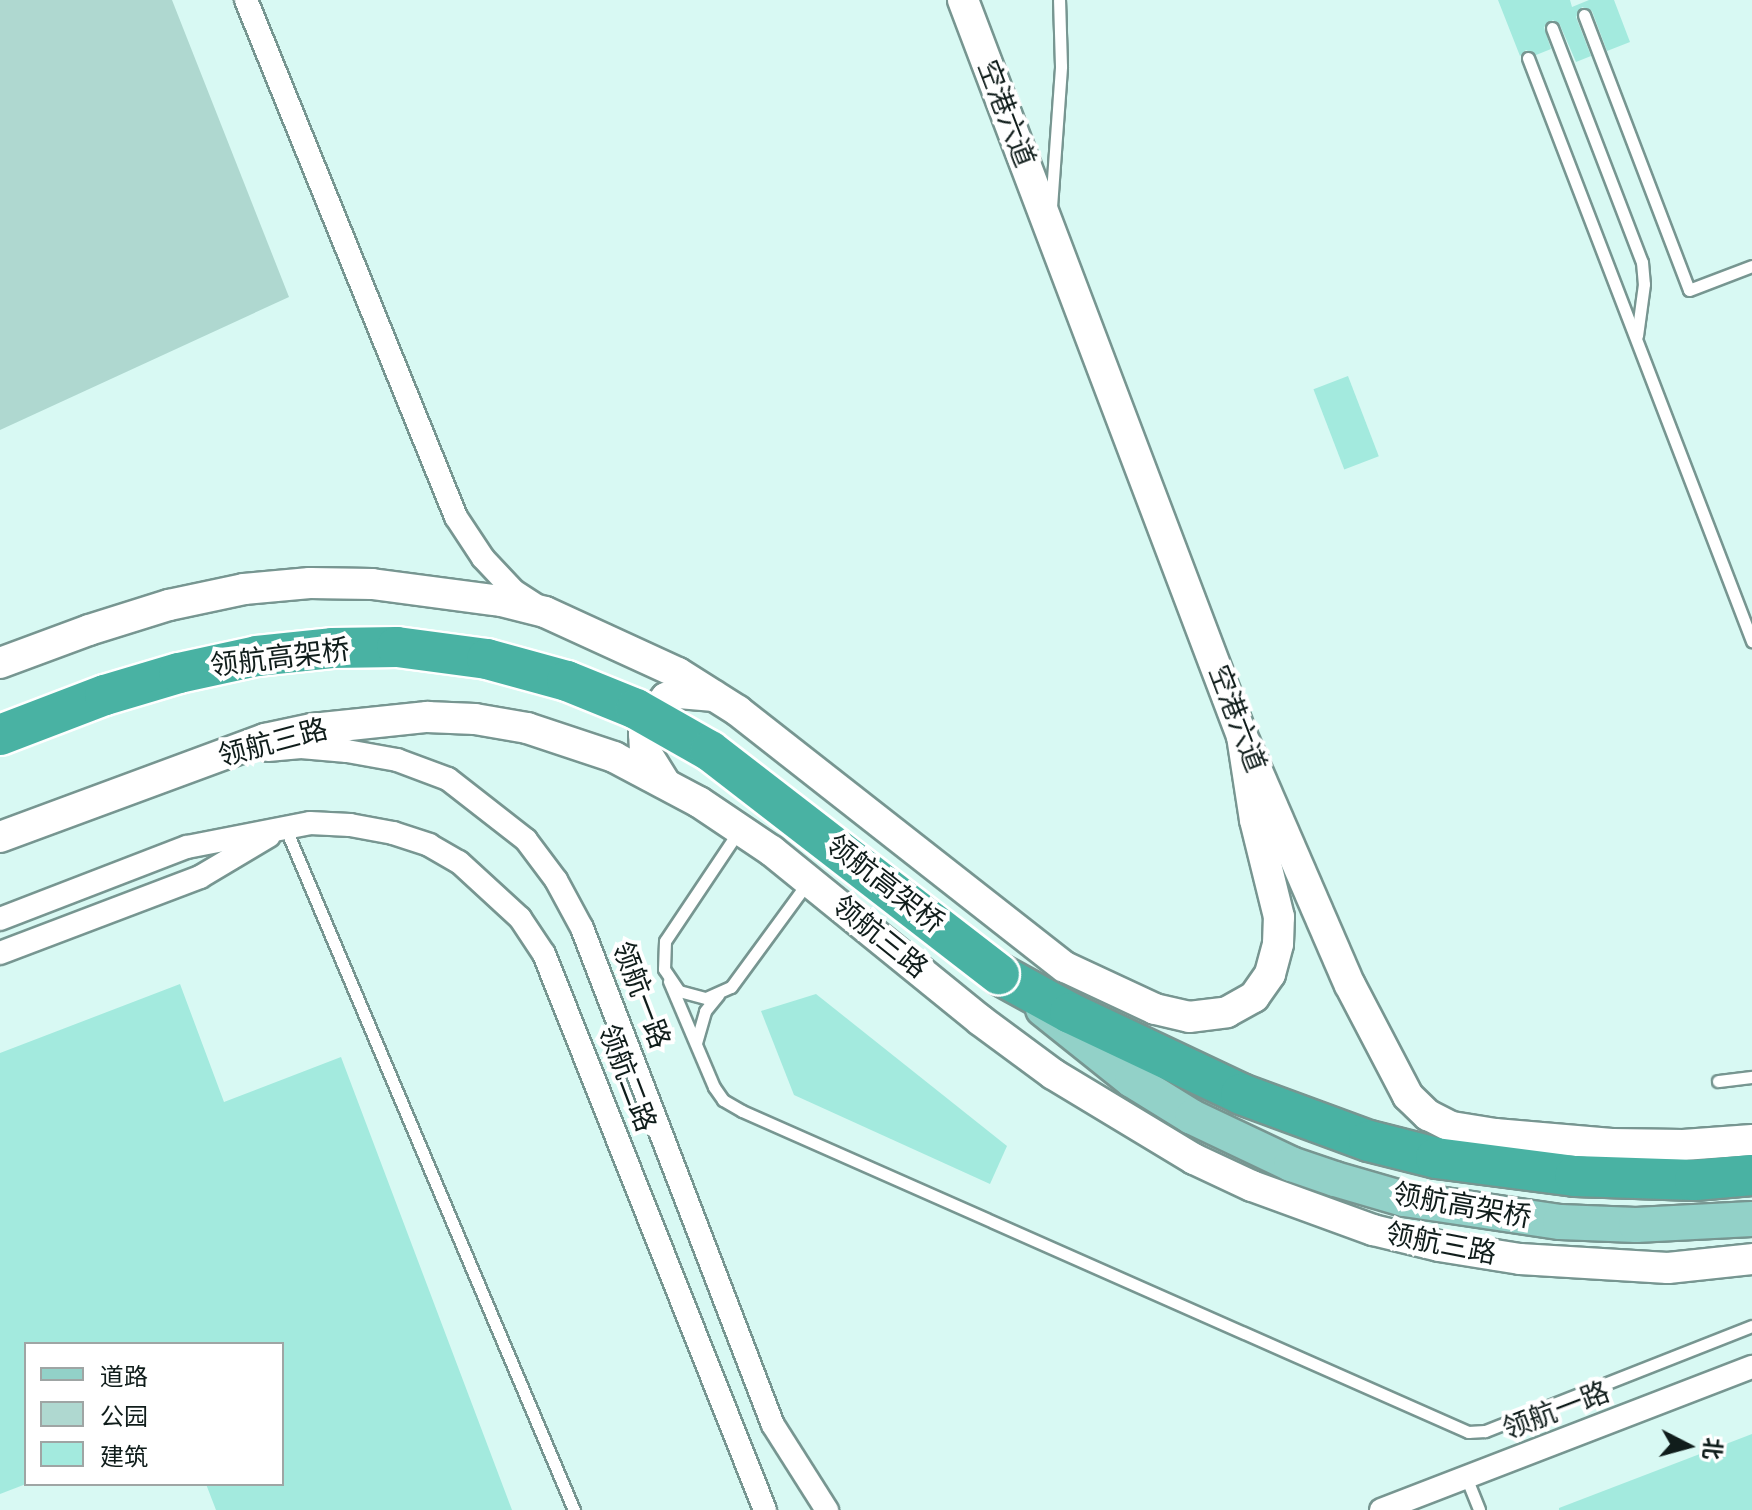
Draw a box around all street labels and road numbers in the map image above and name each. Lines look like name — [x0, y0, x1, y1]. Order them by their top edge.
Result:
street label: 空港六道 — [970, 56, 1042, 172]
street label: 领航高架桥 — [208, 633, 352, 683]
street label: 空港六道 — [1201, 661, 1273, 777]
street label: 领航三路 — [215, 712, 331, 774]
street label: 领航高架桥 — [819, 828, 951, 940]
street label: 领航三路 — [826, 889, 934, 985]
street label: 领航一路 — [605, 937, 677, 1053]
street label: 领航二路 — [591, 1020, 663, 1136]
street label: 领航高架桥 — [1390, 1177, 1534, 1235]
street label: 领航三路 — [1383, 1217, 1499, 1271]
street label: 领航一路 — [1498, 1375, 1614, 1447]

